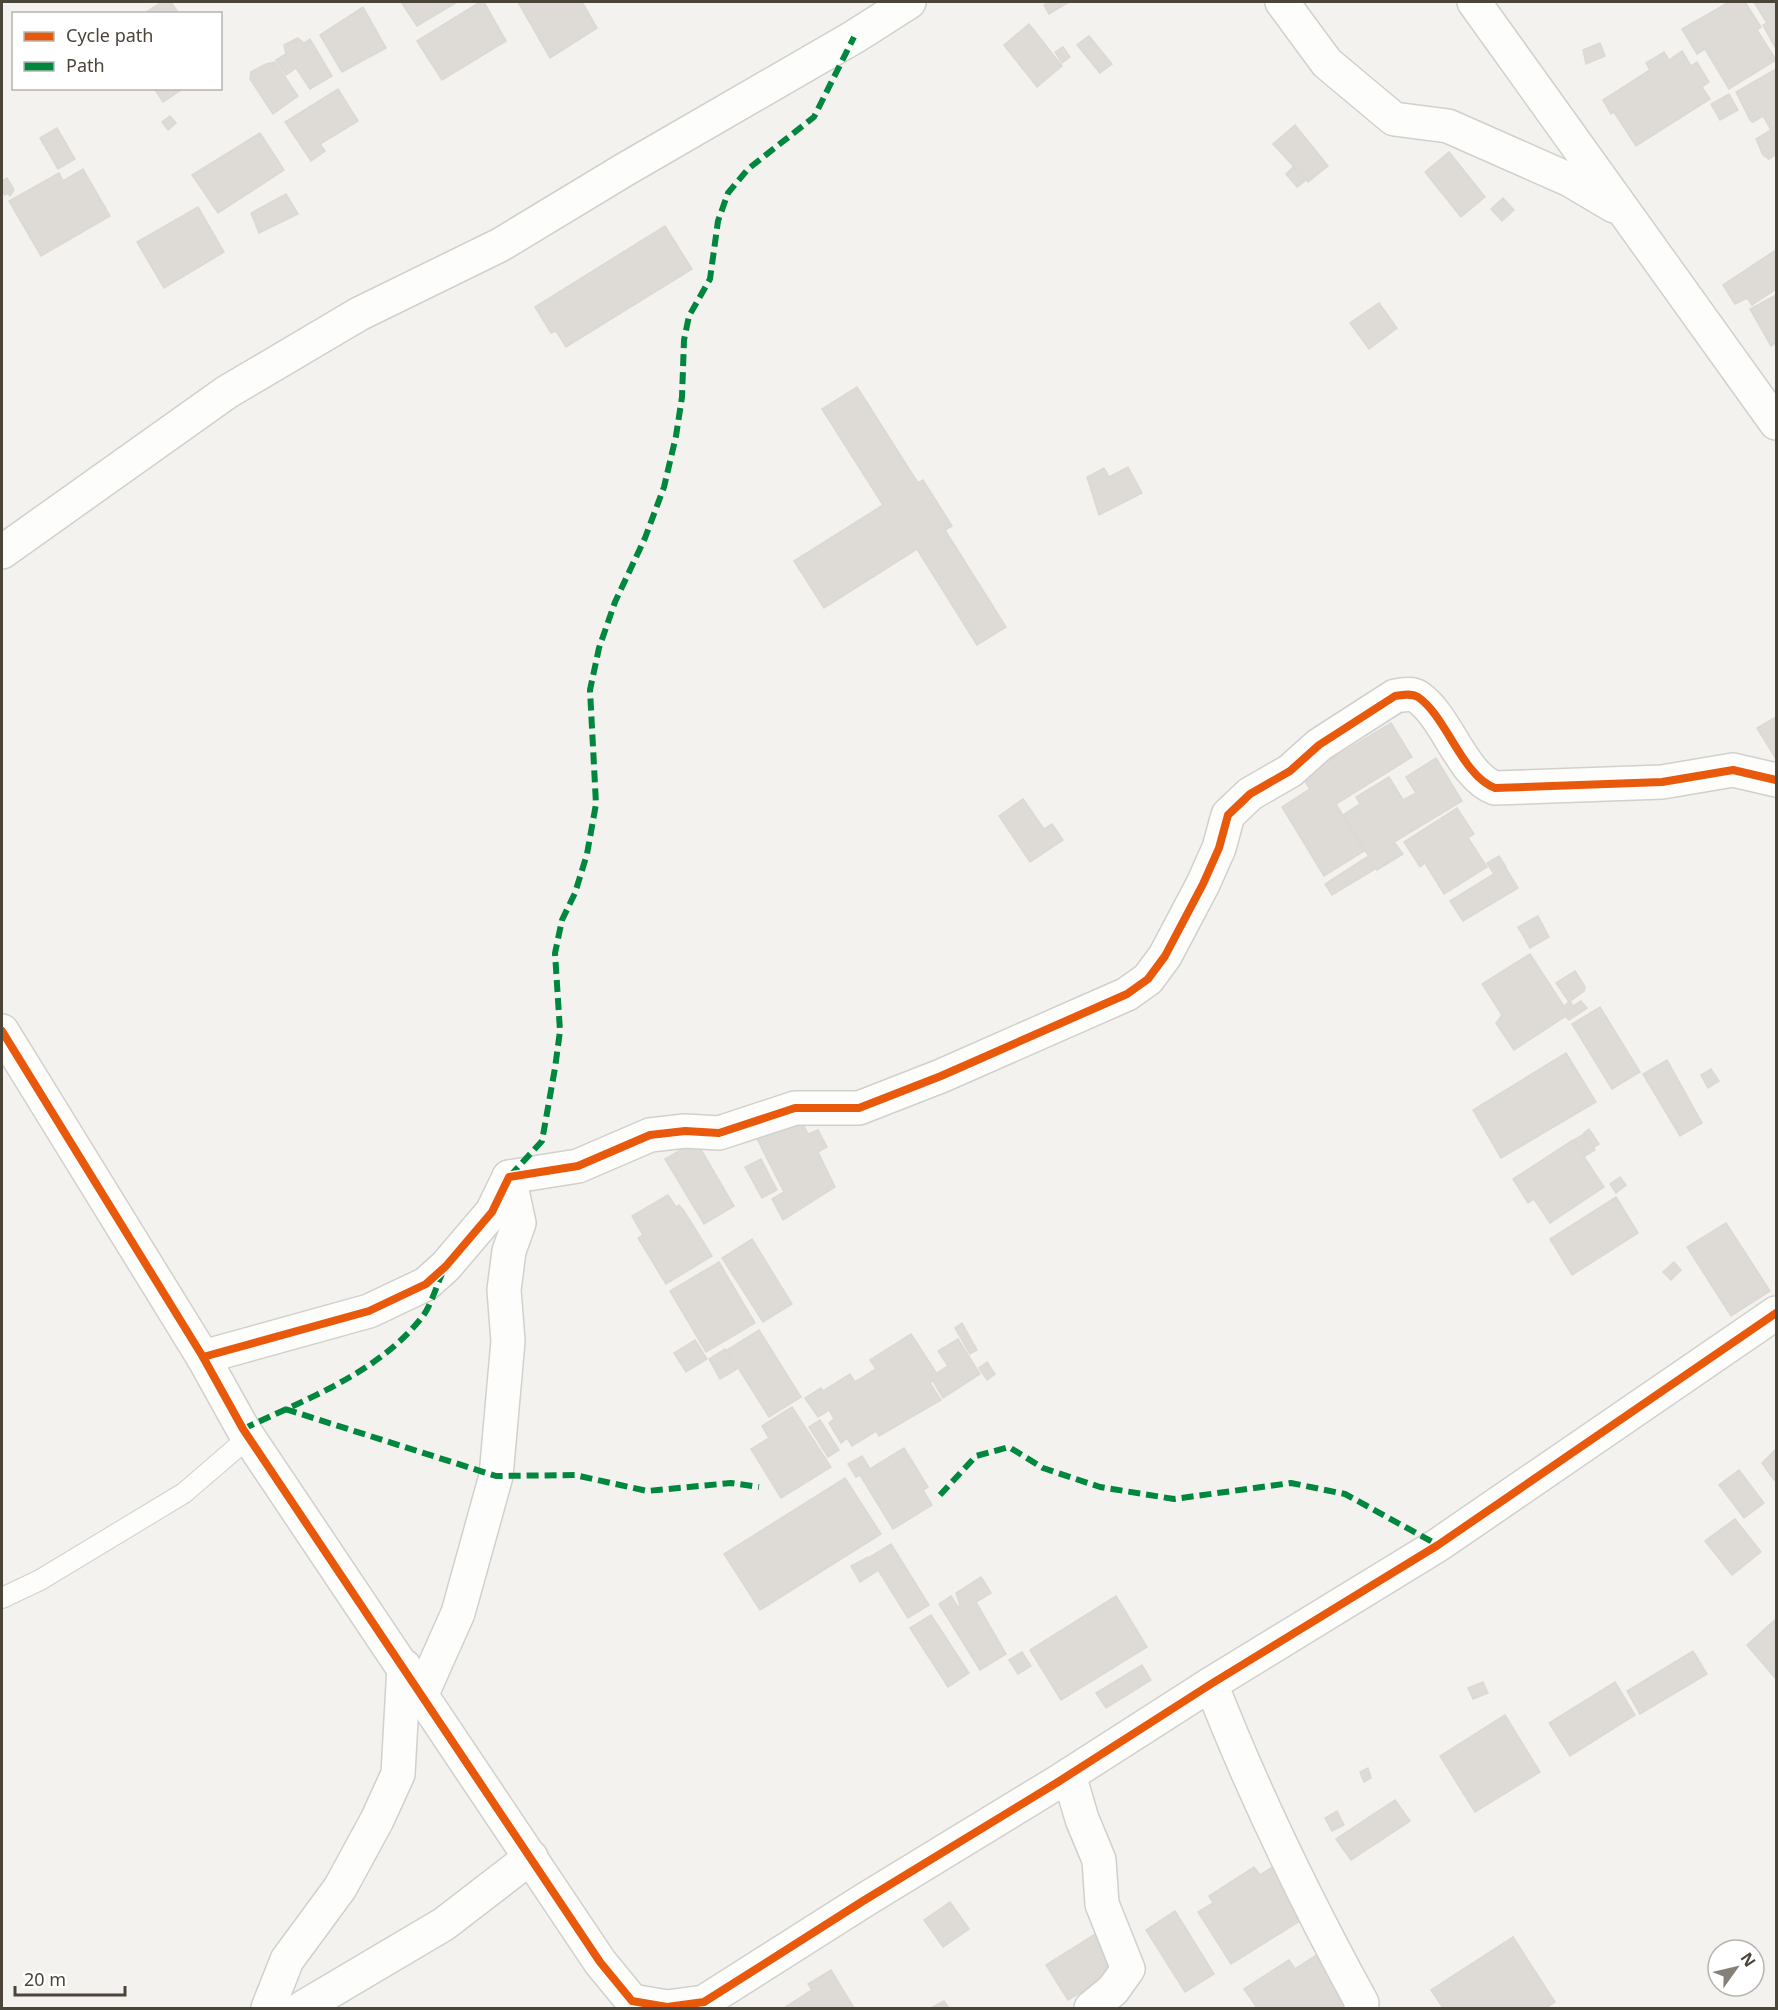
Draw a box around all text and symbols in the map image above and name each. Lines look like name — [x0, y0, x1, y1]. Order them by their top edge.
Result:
legend — [12, 12, 222, 90]
text: Cycle path — [66, 23, 153, 47]
text: Path — [66, 53, 105, 77]
north arrow — [1706, 1938, 1766, 1998]
text: N — [1736, 1948, 1761, 1971]
scale bar — [15, 1959, 124, 1997]
text: 20 m — [24, 1967, 66, 1991]

